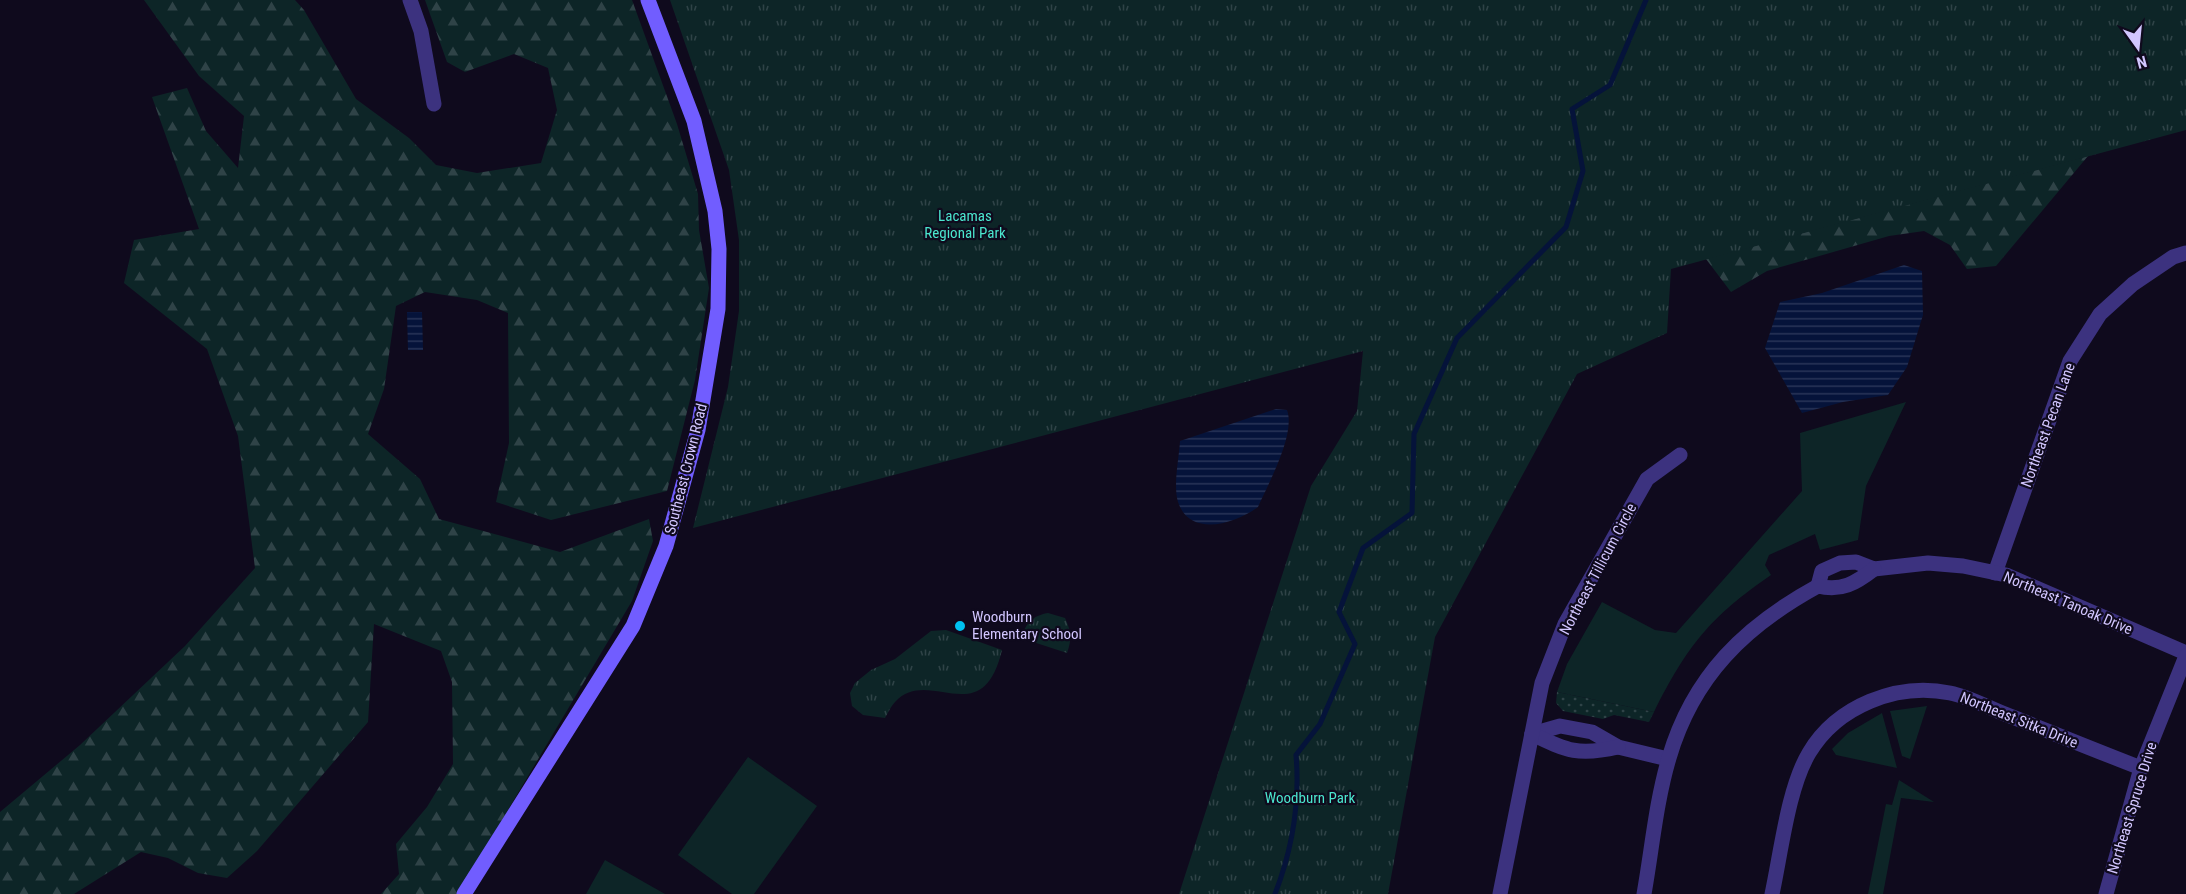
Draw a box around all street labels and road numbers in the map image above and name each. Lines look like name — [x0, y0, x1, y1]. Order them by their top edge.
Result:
street label: Northeast Pecan Lane — [2017, 360, 2079, 490]
street label: Southeast Crown Road — [661, 402, 711, 536]
street label: Northeast Tillicum Circle — [1556, 500, 1640, 638]
street label: Northeast Tanoak Drive — [2001, 568, 2135, 638]
street label: Northeast Sitka Drive — [1958, 688, 2080, 752]
street label: Northeast Spruce Drive — [2103, 740, 2161, 876]

